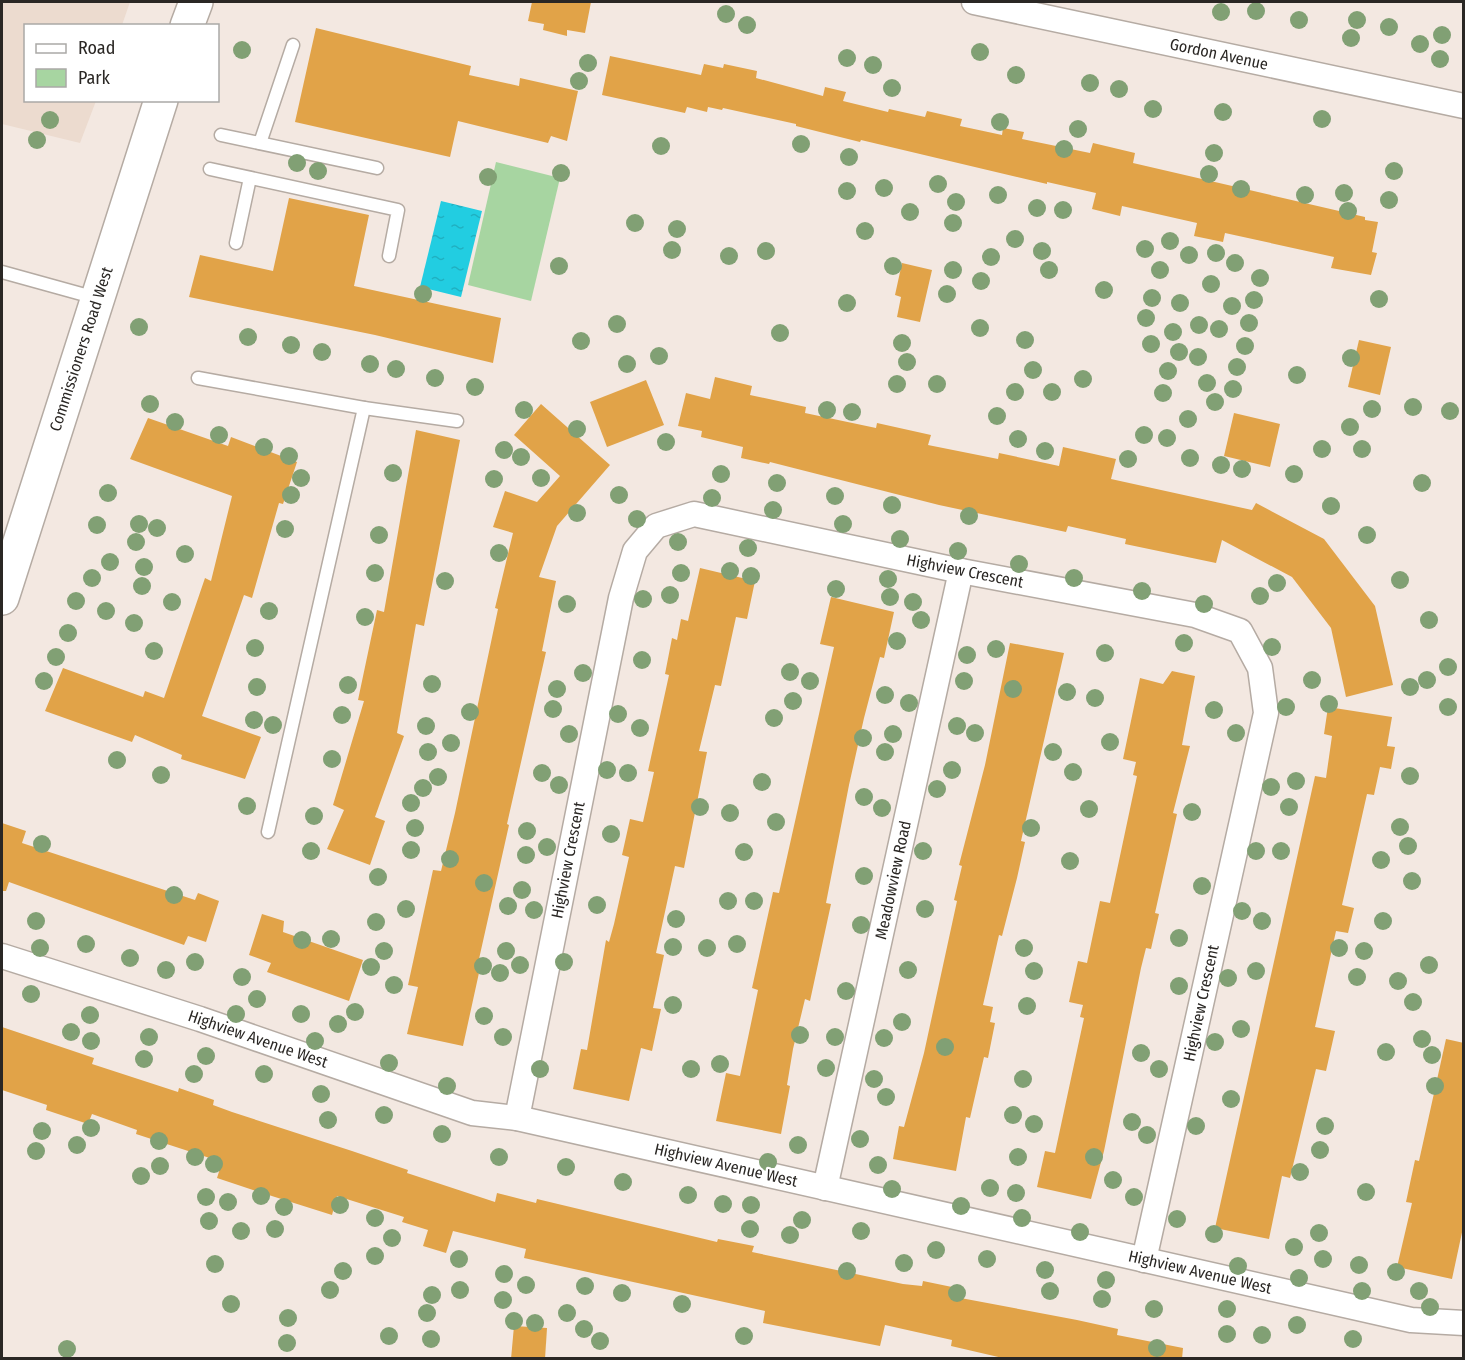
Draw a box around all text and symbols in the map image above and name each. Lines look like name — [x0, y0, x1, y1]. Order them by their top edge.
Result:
legend — [24, 24, 219, 102]
street label: Gordon Avenue — [1168, 34, 1270, 74]
text: Road — [78, 37, 115, 59]
text: Park — [78, 67, 111, 89]
street label: Commissioners Road West — [45, 264, 117, 434]
street label: Highview Crescent — [905, 550, 1026, 592]
street label: Highview Crescent — [547, 799, 589, 920]
street label: Meadowview Road — [871, 819, 915, 941]
street label: Highview Crescent — [1179, 942, 1223, 1063]
street label: Highview Avenue West — [186, 1006, 331, 1072]
street label: Highview Avenue West — [652, 1139, 800, 1191]
street label: Highview Avenue West — [1126, 1246, 1274, 1298]

